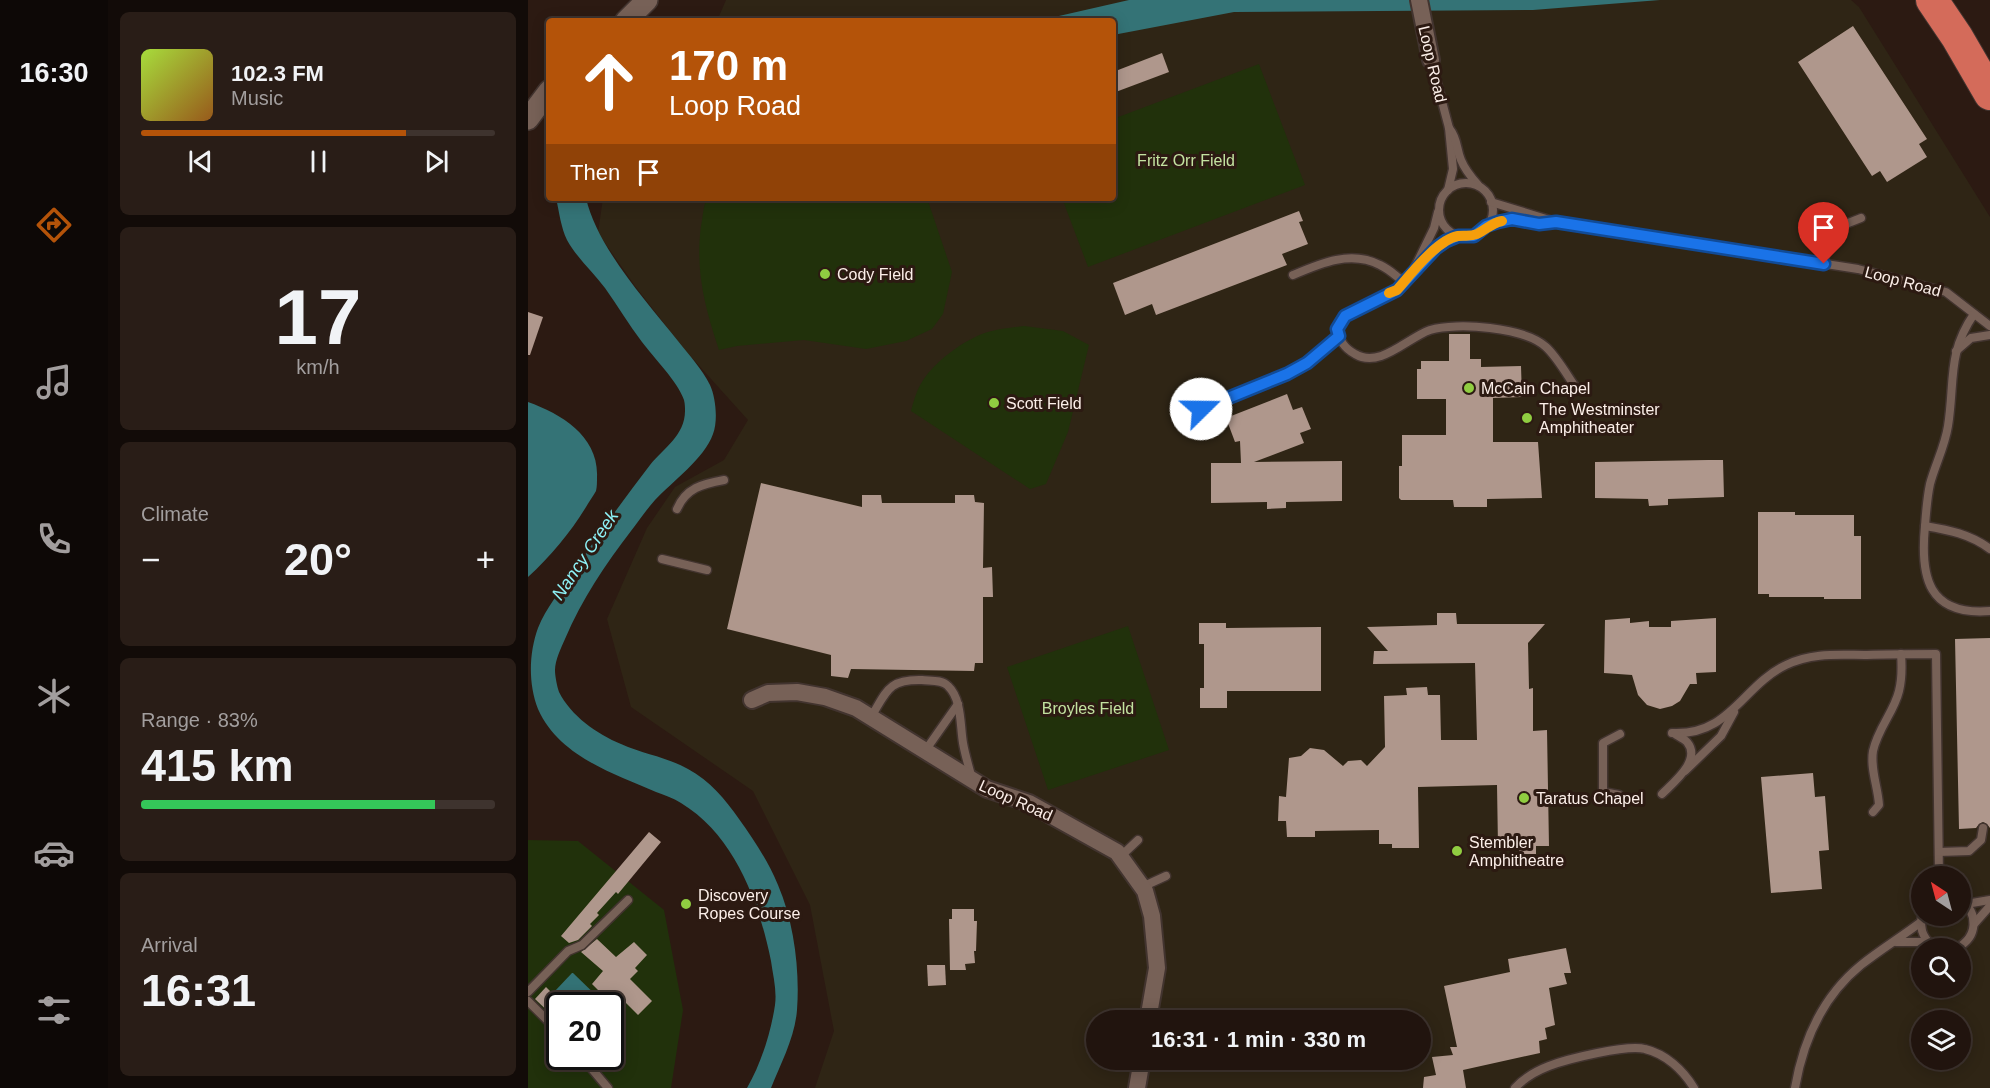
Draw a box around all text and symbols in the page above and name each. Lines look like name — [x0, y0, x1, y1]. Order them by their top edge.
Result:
street label: Loop Road — [1415, 24, 1450, 104]
icon: ahead — [570, 42, 648, 120]
text: 170 m — [669, 42, 788, 89]
text: 16:30 — [19, 58, 89, 88]
text: 102.3 FM — [231, 61, 324, 86]
text: Music — [231, 87, 283, 109]
text: Loop Road — [669, 91, 801, 121]
icon: previous — [184, 145, 217, 178]
icon: pause — [302, 145, 335, 178]
icon: next — [420, 145, 453, 178]
park label: Fritz Orr Field — [1137, 152, 1235, 169]
icon: arrive — [632, 156, 665, 189]
text: Then — [570, 160, 620, 185]
pin — [1798, 202, 1849, 264]
icon: directions — [33, 204, 75, 246]
icon: arrive — [1807, 211, 1840, 244]
street label: Loop Road — [1863, 263, 1943, 300]
place label: Cody Field — [837, 266, 913, 283]
marker: Cody Field — [818, 267, 832, 281]
text: 17 — [275, 273, 361, 361]
text: km/h — [296, 356, 340, 378]
icon: music — [33, 361, 75, 403]
position arrow — [1169, 377, 1233, 441]
place label: McCain Chapel — [1481, 380, 1590, 397]
marker: McCain Chapel — [1462, 381, 1476, 395]
place label: Scott Field — [1006, 395, 1082, 412]
marker: Scott Field — [987, 396, 1001, 410]
place label: The Westminster Amphitheater — [1539, 401, 1660, 436]
marker: The Westminster Amphitheater — [1520, 411, 1534, 425]
text: Climate — [141, 503, 209, 525]
water label: Nancy Creek — [548, 505, 623, 604]
icon: phone — [33, 518, 75, 560]
text: 20° — [284, 534, 352, 585]
text: − — [141, 541, 160, 578]
text: + — [476, 541, 495, 578]
icon: climate — [33, 675, 75, 717]
park label: Broyles Field — [1042, 700, 1134, 717]
text: Range · 83% — [141, 709, 258, 731]
text: 415 km — [141, 740, 294, 791]
street label: Loop Road — [977, 777, 1055, 824]
place label: Taratus Chapel — [1536, 790, 1644, 807]
marker: Taratus Chapel — [1517, 791, 1531, 805]
icon: car — [33, 832, 75, 874]
place label: Stembler Amphitheatre — [1469, 834, 1564, 869]
marker: Stembler Amphitheatre — [1450, 844, 1464, 858]
north arrow — [1911, 866, 1971, 926]
map controls — [1911, 866, 1971, 1070]
place label: Discovery Ropes Course — [698, 887, 800, 922]
marker: Discovery Ropes Course — [679, 897, 693, 911]
text: Arrival — [141, 934, 198, 956]
button: search — [1911, 938, 1971, 998]
text: 16:31 — [141, 965, 256, 1016]
icon: filters — [33, 989, 75, 1031]
speed limit sign: 20 — [546, 992, 624, 1070]
button: layers — [1911, 1010, 1971, 1070]
text: 16:31 · 1 min · 330 m — [1151, 1027, 1366, 1052]

